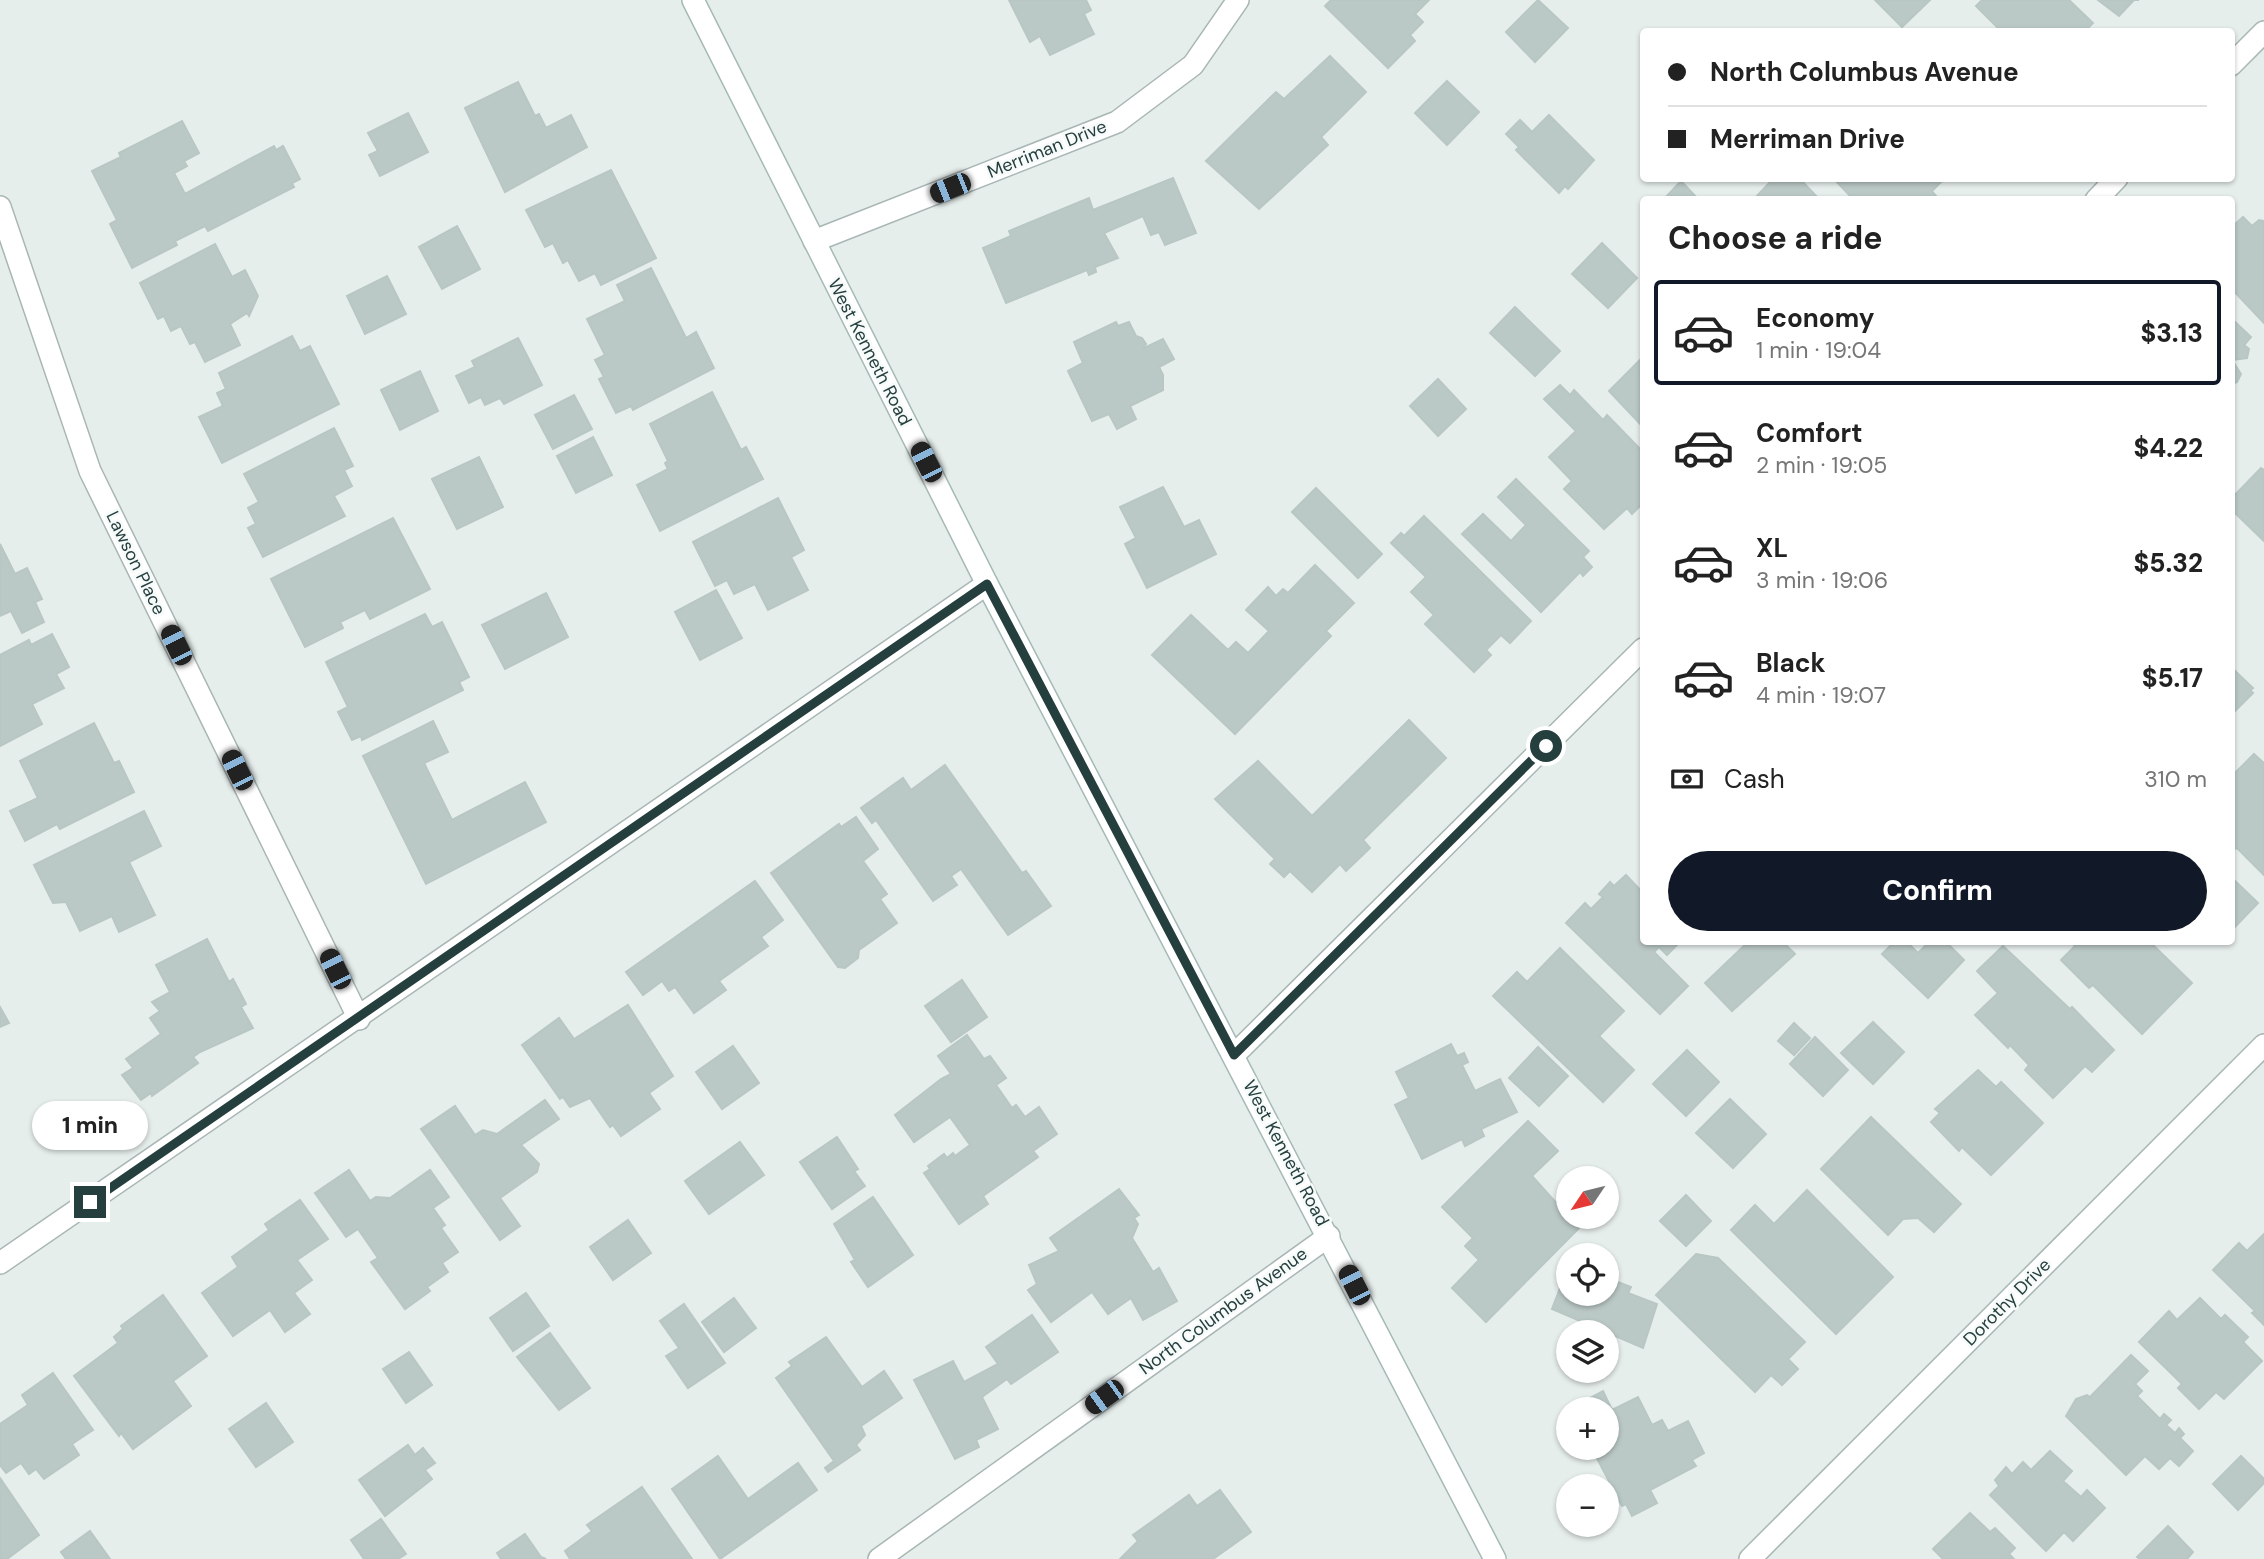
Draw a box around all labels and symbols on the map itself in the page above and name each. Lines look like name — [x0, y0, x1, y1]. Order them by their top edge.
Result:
street label: Merriman Drive — [984, 114, 1110, 184]
car — [927, 170, 974, 206]
street label: West Kenneth Road — [823, 274, 917, 430]
car — [908, 439, 945, 485]
street label: Lawson Place — [101, 507, 171, 619]
car — [158, 622, 195, 668]
route start — [1530, 730, 1562, 762]
car — [219, 747, 256, 793]
car — [317, 946, 354, 992]
street label: West Kenneth Road — [1237, 1076, 1335, 1230]
callout: 1 min — [32, 1100, 148, 1150]
north arrow — [1556, 1166, 1619, 1228]
route end — [74, 1186, 106, 1218]
street label: North Columbus Avenue — [1134, 1242, 1312, 1380]
street label: Dorothy Drive — [1958, 1253, 2056, 1351]
car — [1336, 1262, 1373, 1308]
car — [1081, 1376, 1128, 1418]

